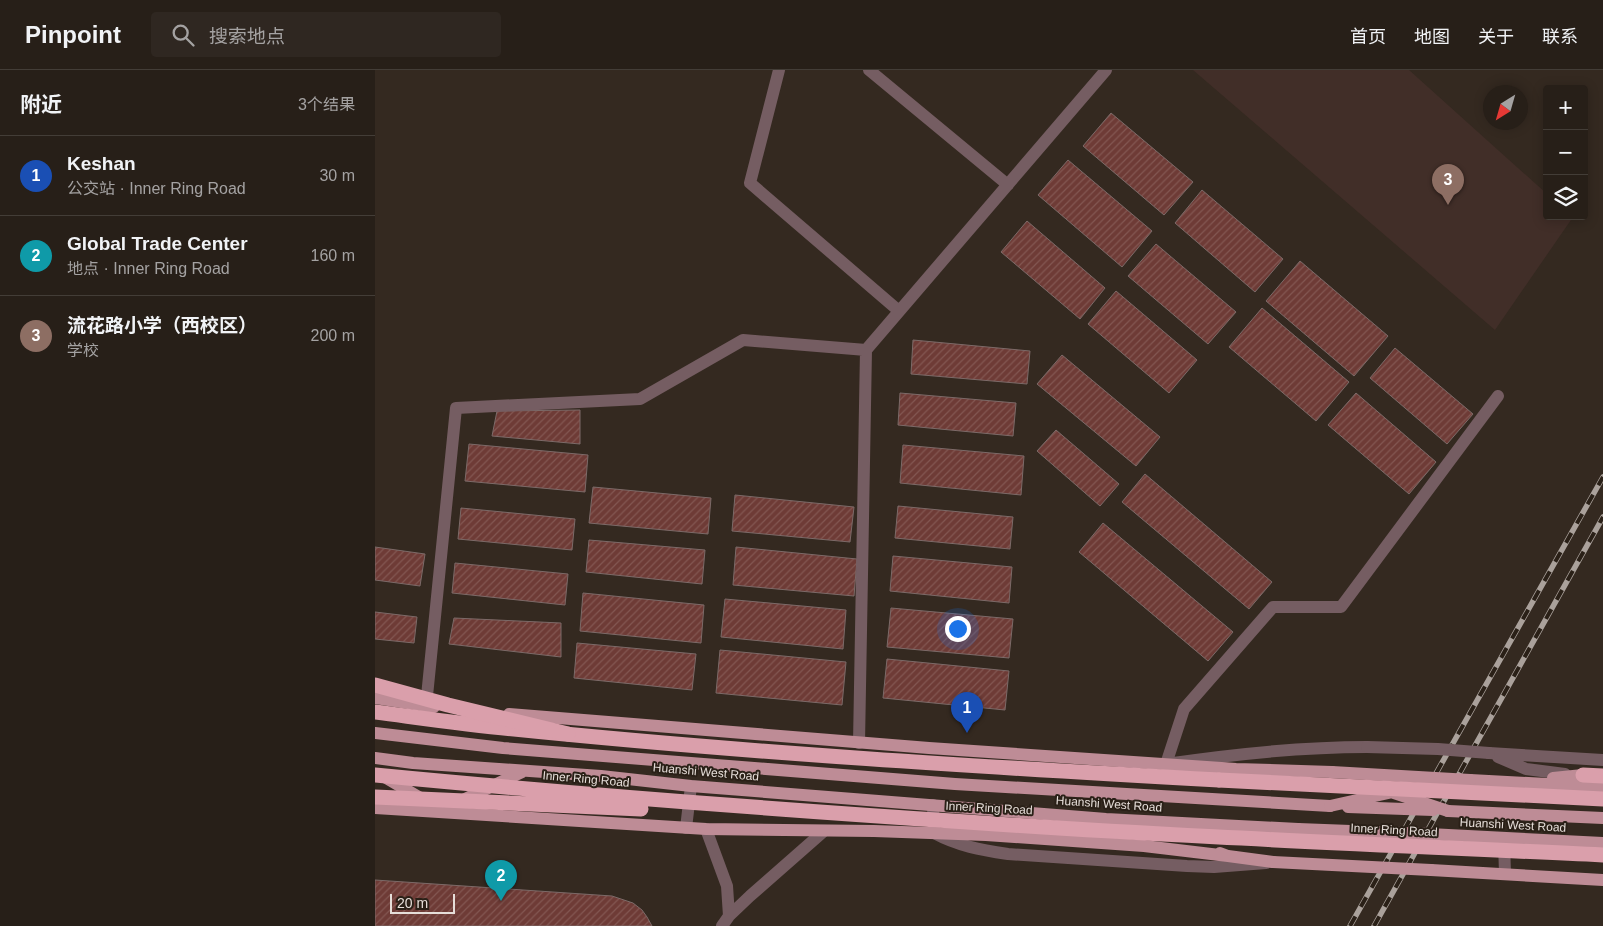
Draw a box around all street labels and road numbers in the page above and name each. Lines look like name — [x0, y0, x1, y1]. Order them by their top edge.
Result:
street label: Huanshi West Road — [652, 760, 760, 784]
street label: Inner Ring Road — [542, 768, 630, 790]
street label: Huanshi West Road — [1055, 793, 1163, 815]
street label: Inner Ring Road — [945, 799, 1033, 817]
street label: Huanshi West Road — [1459, 815, 1567, 835]
street label: Inner Ring Road — [1350, 821, 1438, 839]

